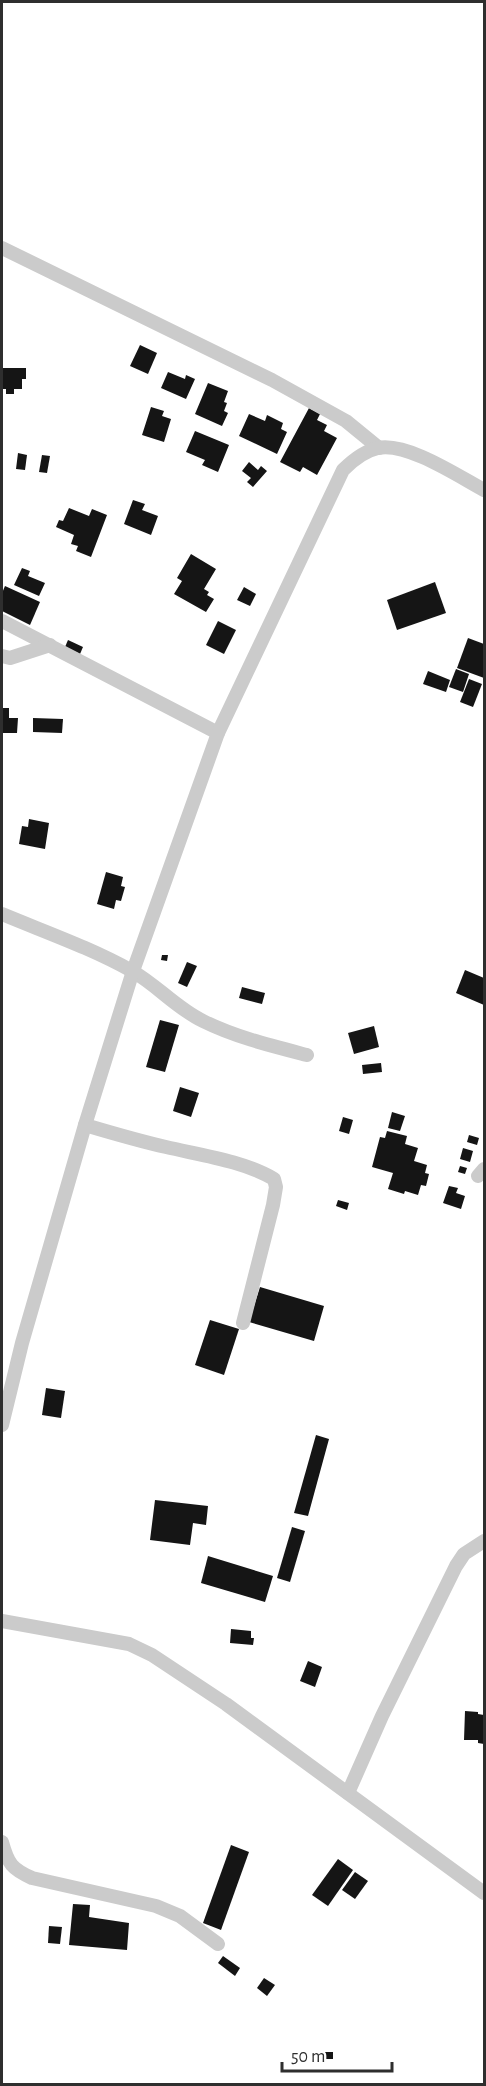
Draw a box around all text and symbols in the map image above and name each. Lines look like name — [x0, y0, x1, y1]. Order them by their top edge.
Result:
scale bar — [282, 2035, 392, 2073]
text: 50 m — [291, 2048, 325, 2066]

